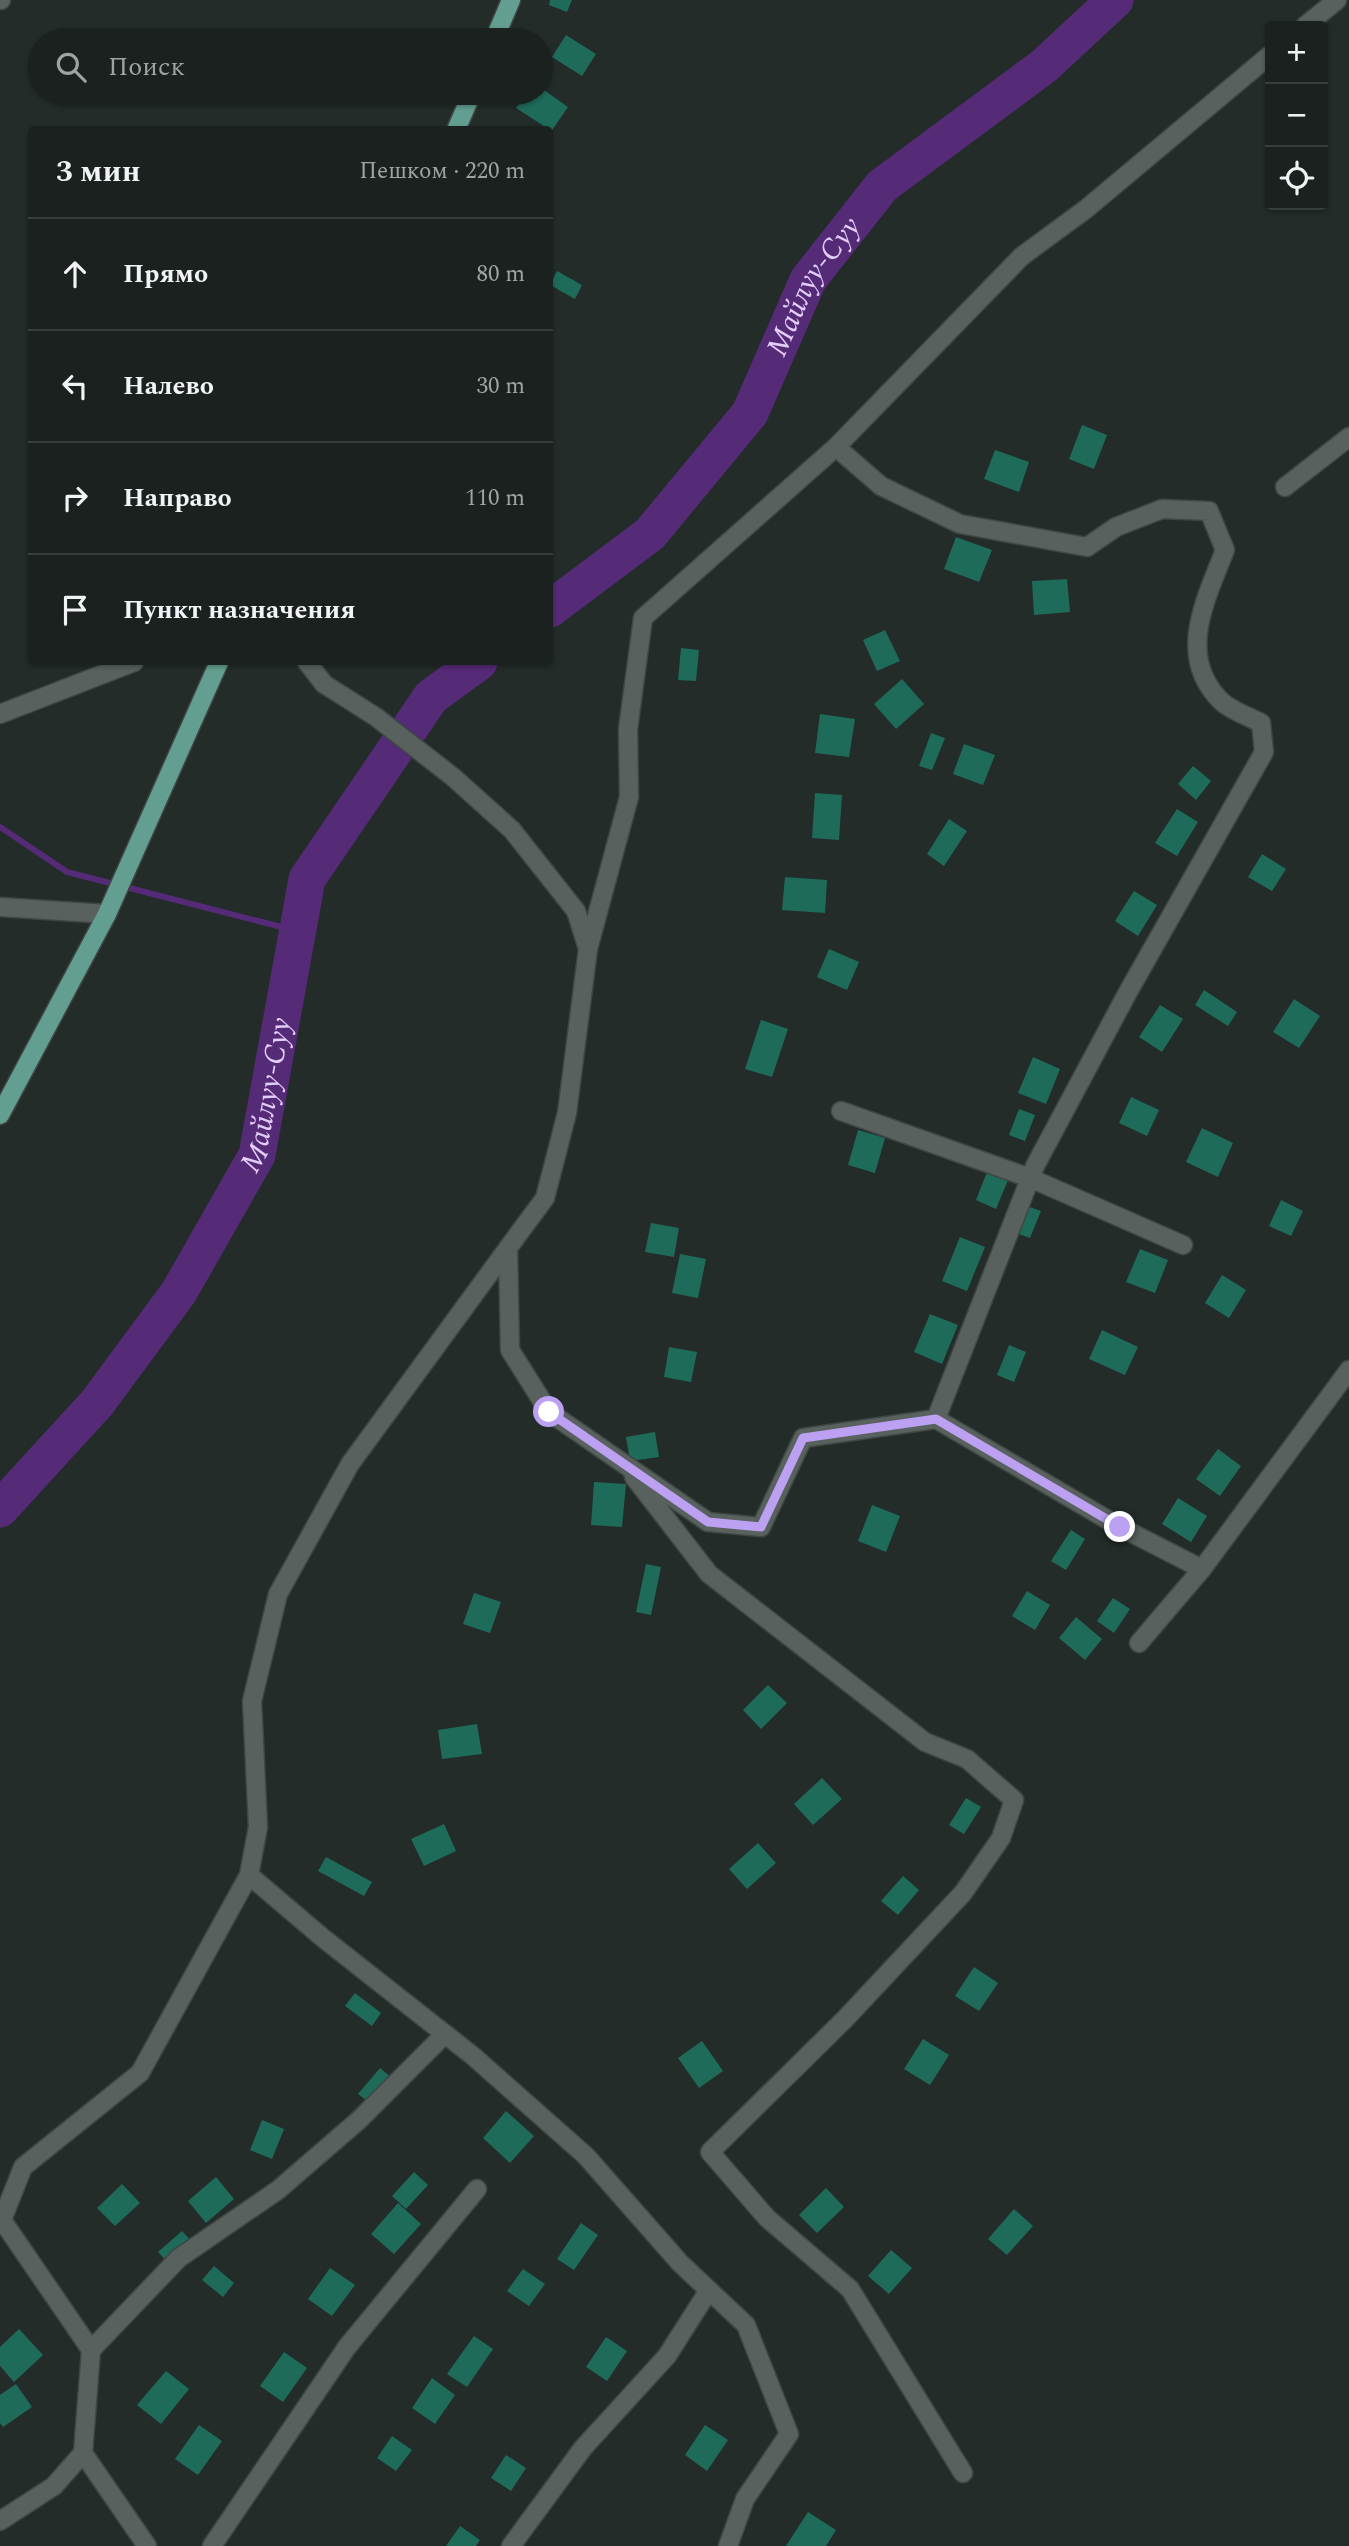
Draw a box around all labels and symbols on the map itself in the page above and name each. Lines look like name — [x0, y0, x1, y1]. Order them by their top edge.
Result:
water label: Майлуу-Суу — [754, 206, 873, 364]
water label: Майлуу-Суу — [228, 1014, 305, 1182]
route start — [533, 1396, 564, 1427]
route end — [1104, 1511, 1135, 1542]

